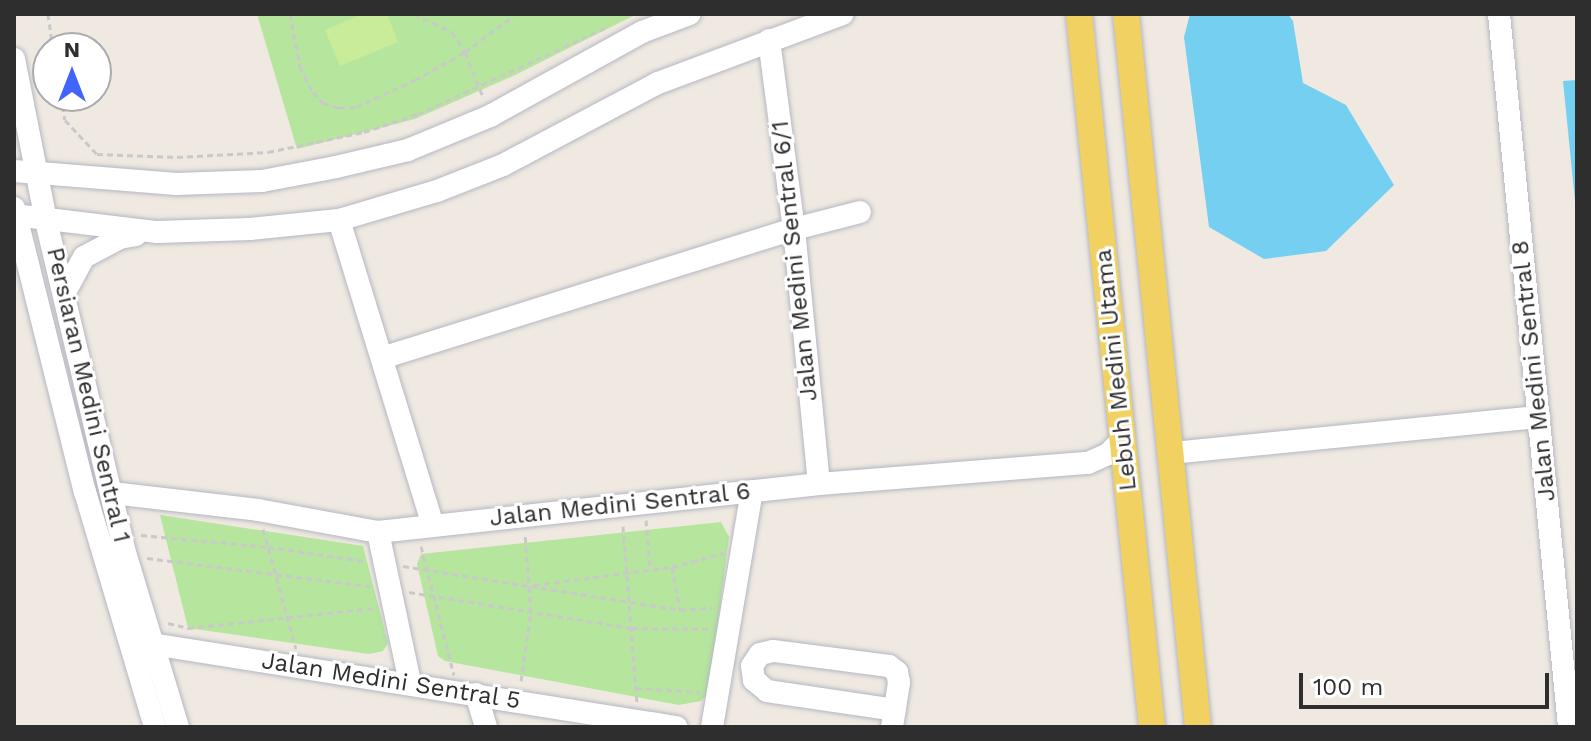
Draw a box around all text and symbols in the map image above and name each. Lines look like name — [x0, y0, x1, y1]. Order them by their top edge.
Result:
north arrow — [32, 32, 112, 112]
text: N — [64, 37, 80, 62]
street label: Jalan Medini Sentral 6/1 — [766, 119, 824, 403]
street label: Jalan Medini Sentral 8 — [1506, 239, 1562, 503]
street label: Persiaran Medini Sentral 1 — [40, 244, 136, 546]
street label: Lebuh Medini Utama — [1089, 248, 1143, 492]
street label: Jalan Medini Sentral 6 — [488, 477, 752, 533]
street label: Jalan Medini Sentral 5 — [259, 646, 523, 716]
scale bar — [1303, 657, 1553, 707]
text: 100 m — [1313, 673, 1383, 701]

